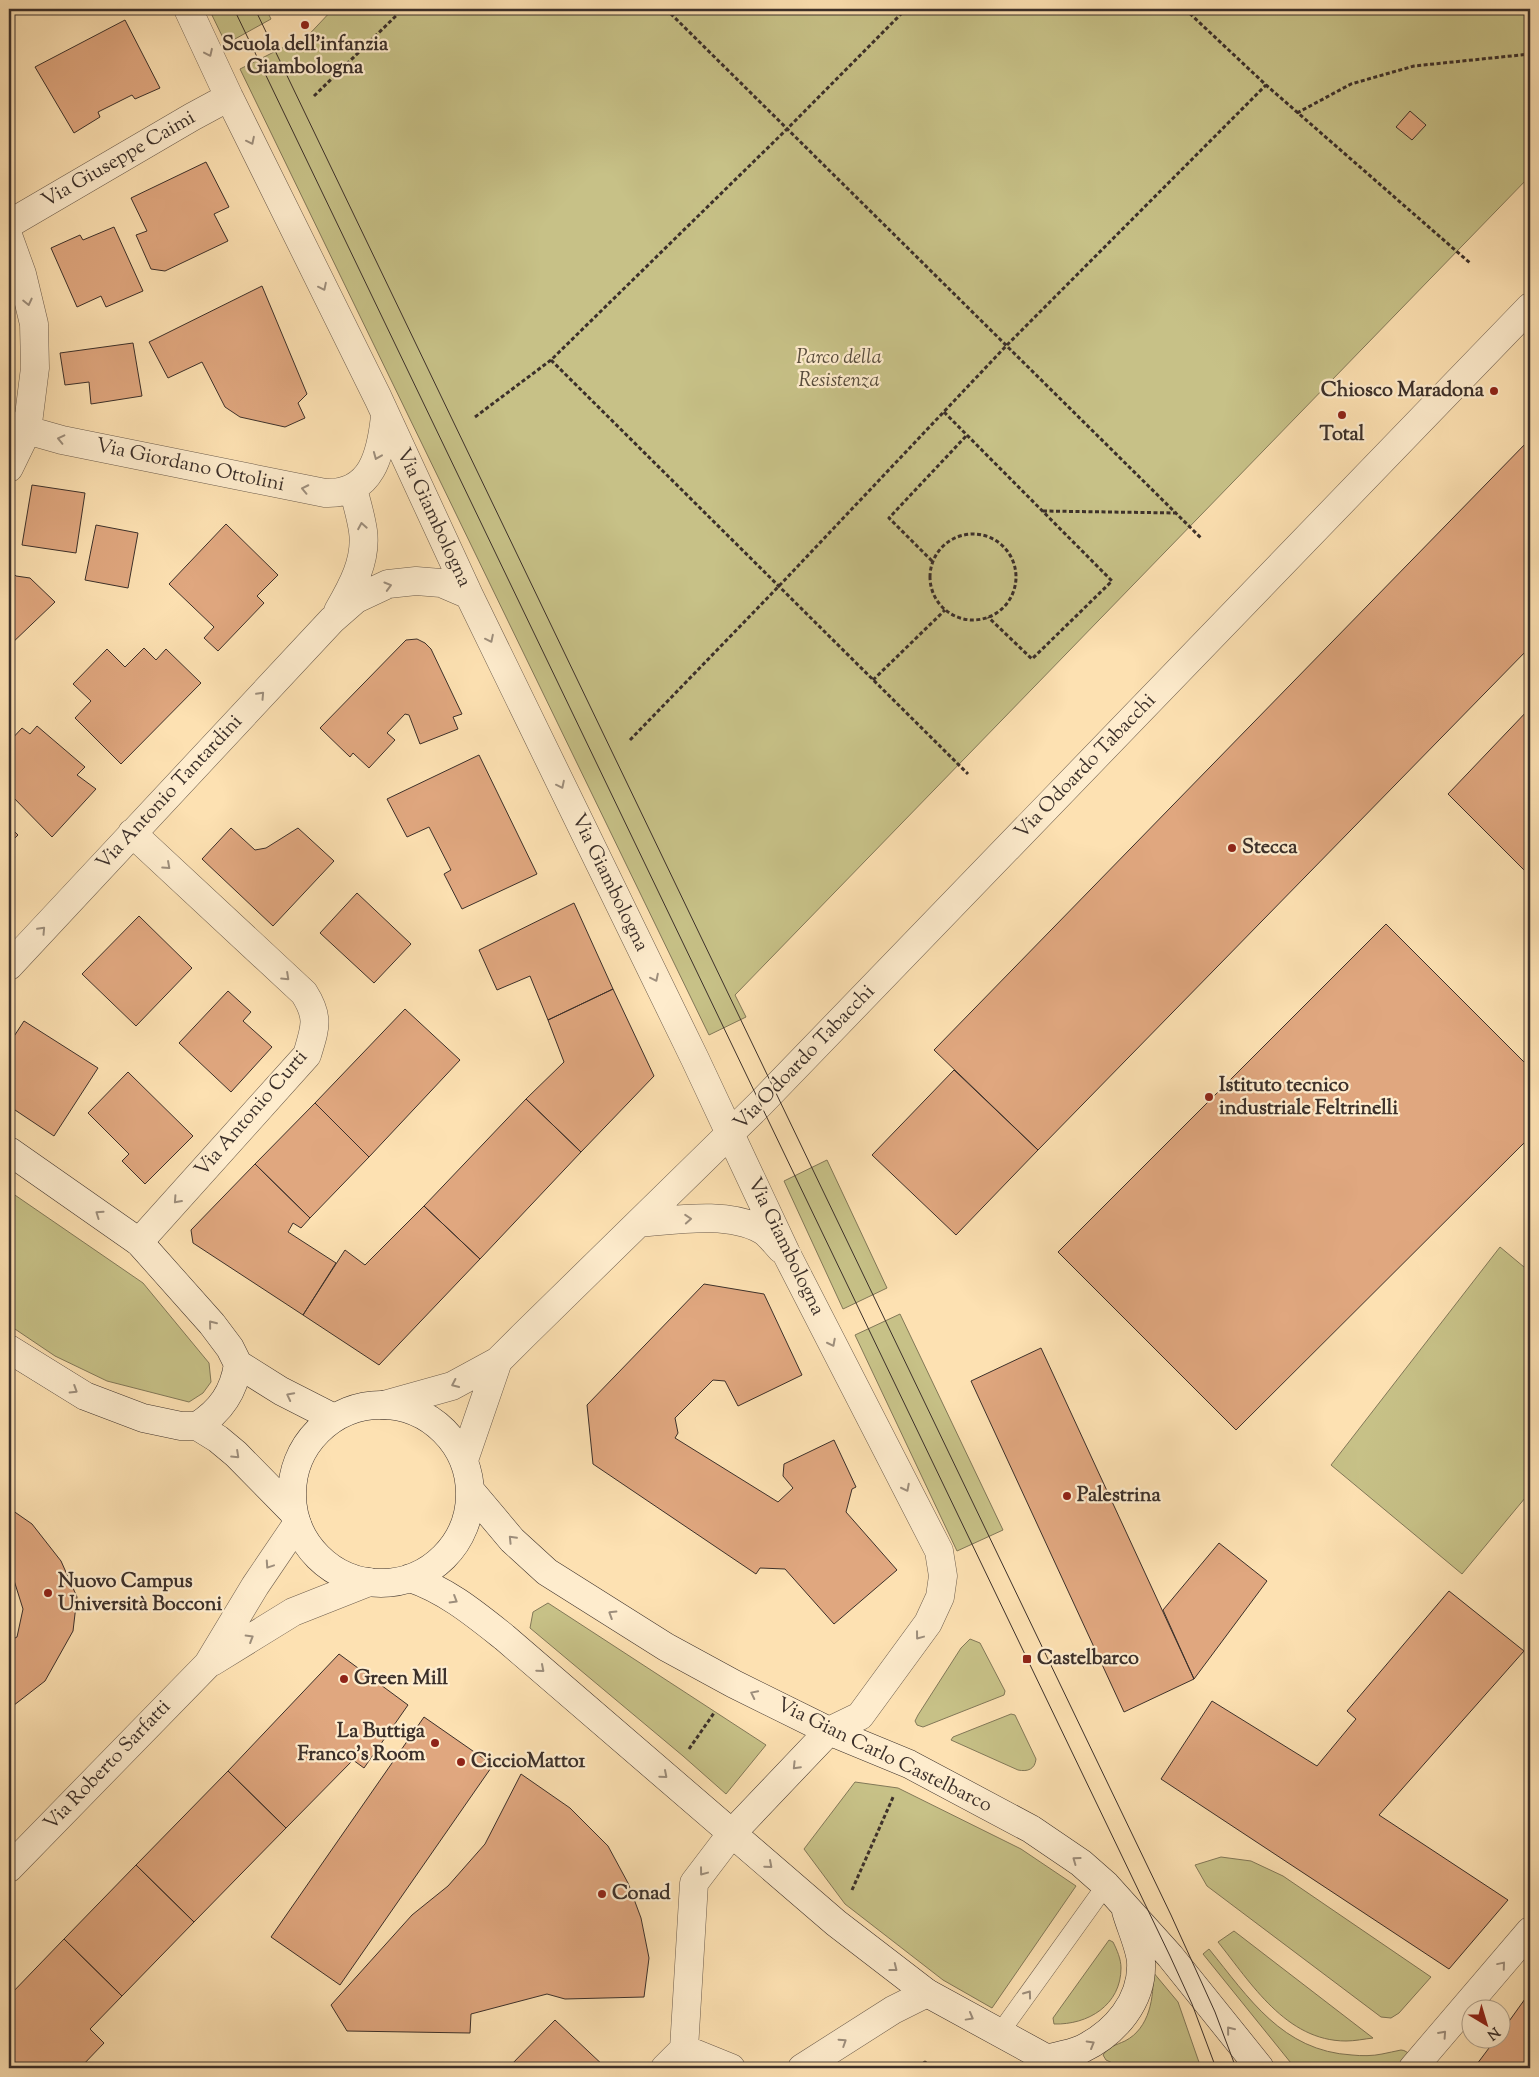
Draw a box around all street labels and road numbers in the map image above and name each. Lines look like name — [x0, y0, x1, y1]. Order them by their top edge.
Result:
street label: Via Giuseppe Caimi — [37, 104, 201, 216]
street label: Via Giordano Ottolini — [93, 432, 287, 500]
street label: Via Giambologna — [388, 444, 478, 592]
street label: Via Odoardo Tabacchi — [1009, 687, 1164, 846]
street label: Via Antonio Tantardini — [90, 709, 250, 877]
street label: Via Giambologna — [563, 809, 655, 957]
street label: Via Odoardo Tabacchi — [728, 978, 883, 1137]
street label: Via Antonio Curti — [189, 1044, 316, 1184]
street label: Via Giambologna — [739, 1173, 831, 1321]
street label: Via Gian Carlo Castelbarco — [771, 1691, 997, 1821]
street label: Via Roberto Sarfatti — [38, 1694, 178, 1838]

